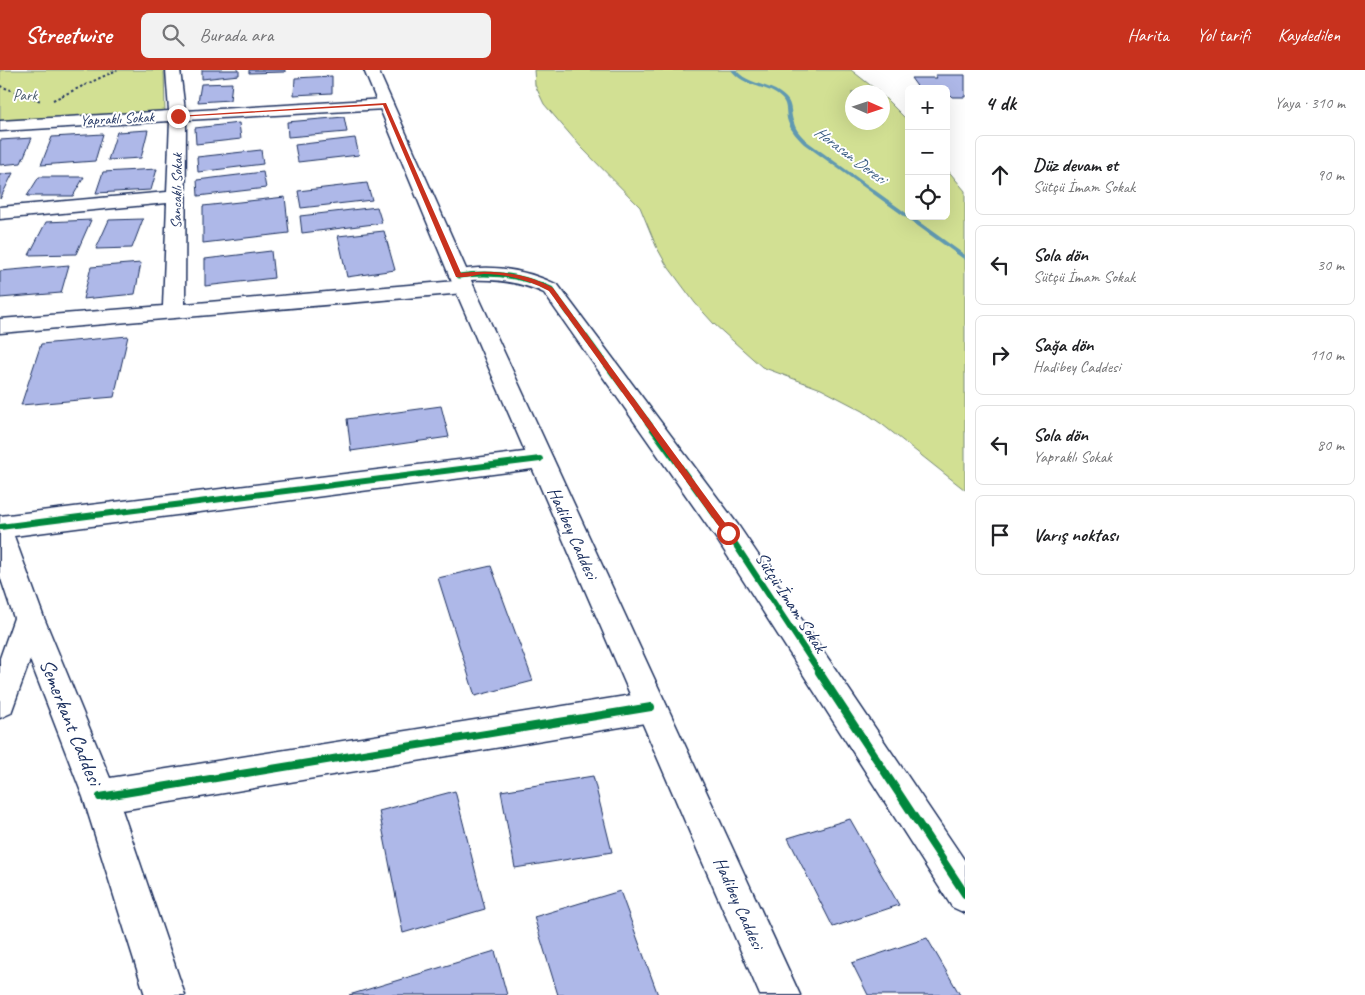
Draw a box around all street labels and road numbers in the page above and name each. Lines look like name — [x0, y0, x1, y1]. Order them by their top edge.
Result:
street label: Yapraklı Sokak — [80, 107, 156, 130]
street label: Sancaklı Sokak — [167, 152, 187, 229]
street label: Hadibey Caddesi — [543, 484, 604, 585]
street label: Sütçü İmam Sokak — [750, 548, 832, 657]
street label: Semerkant Caddesi — [34, 655, 109, 792]
street label: Hadibey Caddesi — [709, 854, 770, 955]

